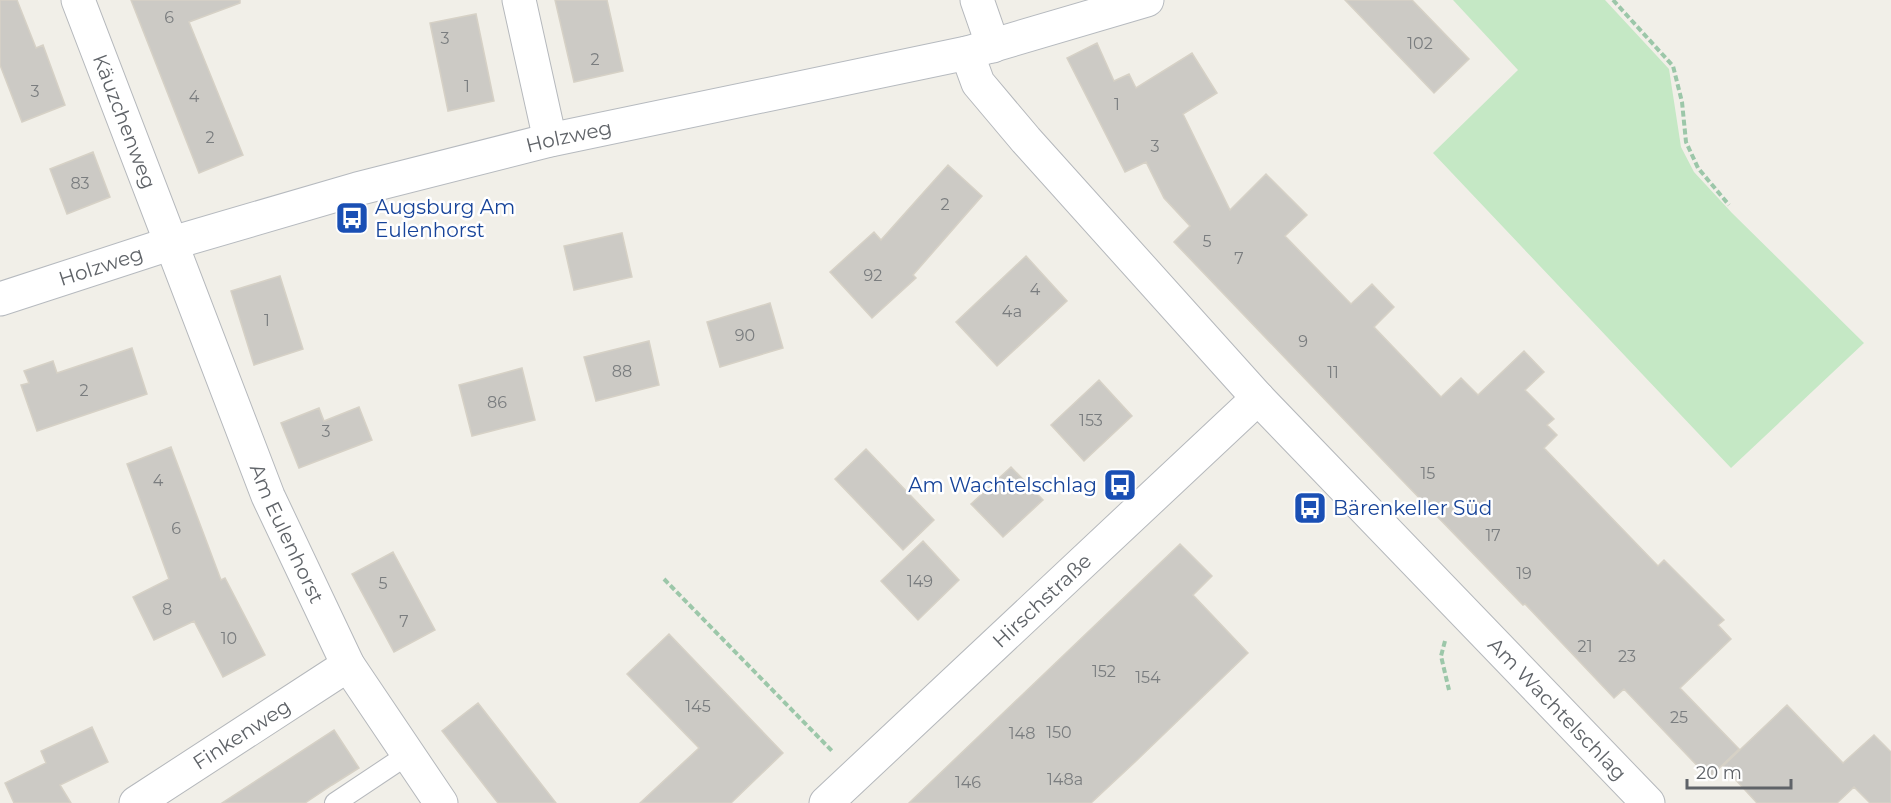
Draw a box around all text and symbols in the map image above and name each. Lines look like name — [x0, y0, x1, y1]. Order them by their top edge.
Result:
house number: 6 — [164, 8, 174, 27]
house number: 3 — [440, 29, 450, 48]
house number: 102 — [1407, 34, 1433, 53]
house number: 2 — [590, 50, 600, 69]
street label: Käuzchenweg — [88, 51, 161, 192]
house number: 1 — [464, 77, 470, 96]
house number: 3 — [30, 82, 40, 101]
house number: 4 — [189, 87, 200, 106]
house number: 1 — [1114, 95, 1120, 114]
street label: Holzweg — [523, 115, 614, 158]
house number: 2 — [205, 128, 215, 147]
house number: 3 — [1150, 137, 1160, 156]
house number: 83 — [70, 174, 90, 193]
place label: Augsburg Am Eulenhorst — [375, 195, 515, 242]
house number: 2 — [940, 195, 950, 214]
bus stop icon: Augsburg Am Eulenhorst — [334, 200, 370, 236]
house number: 5 — [1202, 232, 1212, 251]
street label: Holzweg — [56, 241, 146, 291]
house number: 7 — [1234, 249, 1244, 268]
house number: 92 — [864, 266, 882, 285]
house number: 4 — [1030, 280, 1041, 299]
house number: 4a — [1002, 302, 1022, 321]
house number: 1 — [264, 311, 270, 330]
house number: 90 — [735, 326, 755, 345]
house number: 9 — [1298, 332, 1308, 351]
house number: 88 — [612, 362, 632, 381]
house number: 11 — [1327, 363, 1339, 382]
house number: 2 — [79, 381, 89, 400]
house number: 86 — [487, 393, 507, 412]
house number: 153 — [1079, 411, 1103, 430]
house number: 3 — [321, 422, 331, 441]
street label: Am Eulenhorst — [245, 461, 329, 607]
house number: 15 — [1421, 464, 1435, 483]
bus stop icon: Am Wachtelschlag — [1102, 467, 1138, 503]
house number: 4 — [153, 471, 164, 490]
place label: Am Wachtelschlag — [908, 473, 1097, 497]
bus stop icon: Bärenkeller Süd — [1292, 490, 1328, 526]
place label: Bärenkeller Süd — [1333, 496, 1492, 520]
house number: 6 — [171, 519, 181, 538]
house number: 17 — [1485, 526, 1501, 545]
street label: Hirschstraße — [988, 549, 1096, 653]
house number: 19 — [1516, 564, 1532, 583]
house number: 149 — [907, 572, 933, 591]
house number: 5 — [378, 574, 388, 593]
house number: 8 — [162, 600, 172, 619]
house number: 7 — [399, 612, 409, 631]
house number: 10 — [221, 629, 237, 648]
street label: Am Wachtelschlag — [1483, 632, 1632, 785]
house number: 21 — [1578, 637, 1592, 656]
house number: 23 — [1618, 647, 1636, 666]
house number: 152 — [1092, 662, 1116, 681]
house number: 154 — [1135, 668, 1161, 687]
street label: Finkenweg — [188, 694, 295, 775]
house number: 145 — [685, 697, 711, 716]
house number: 25 — [1670, 708, 1688, 727]
house number: 150 — [1046, 723, 1072, 742]
house number: 148 — [1009, 724, 1035, 743]
scale bar — [1687, 752, 1790, 790]
text: 20 m — [1696, 762, 1742, 784]
house number: 148a — [1047, 770, 1083, 789]
house number: 146 — [955, 773, 981, 792]

